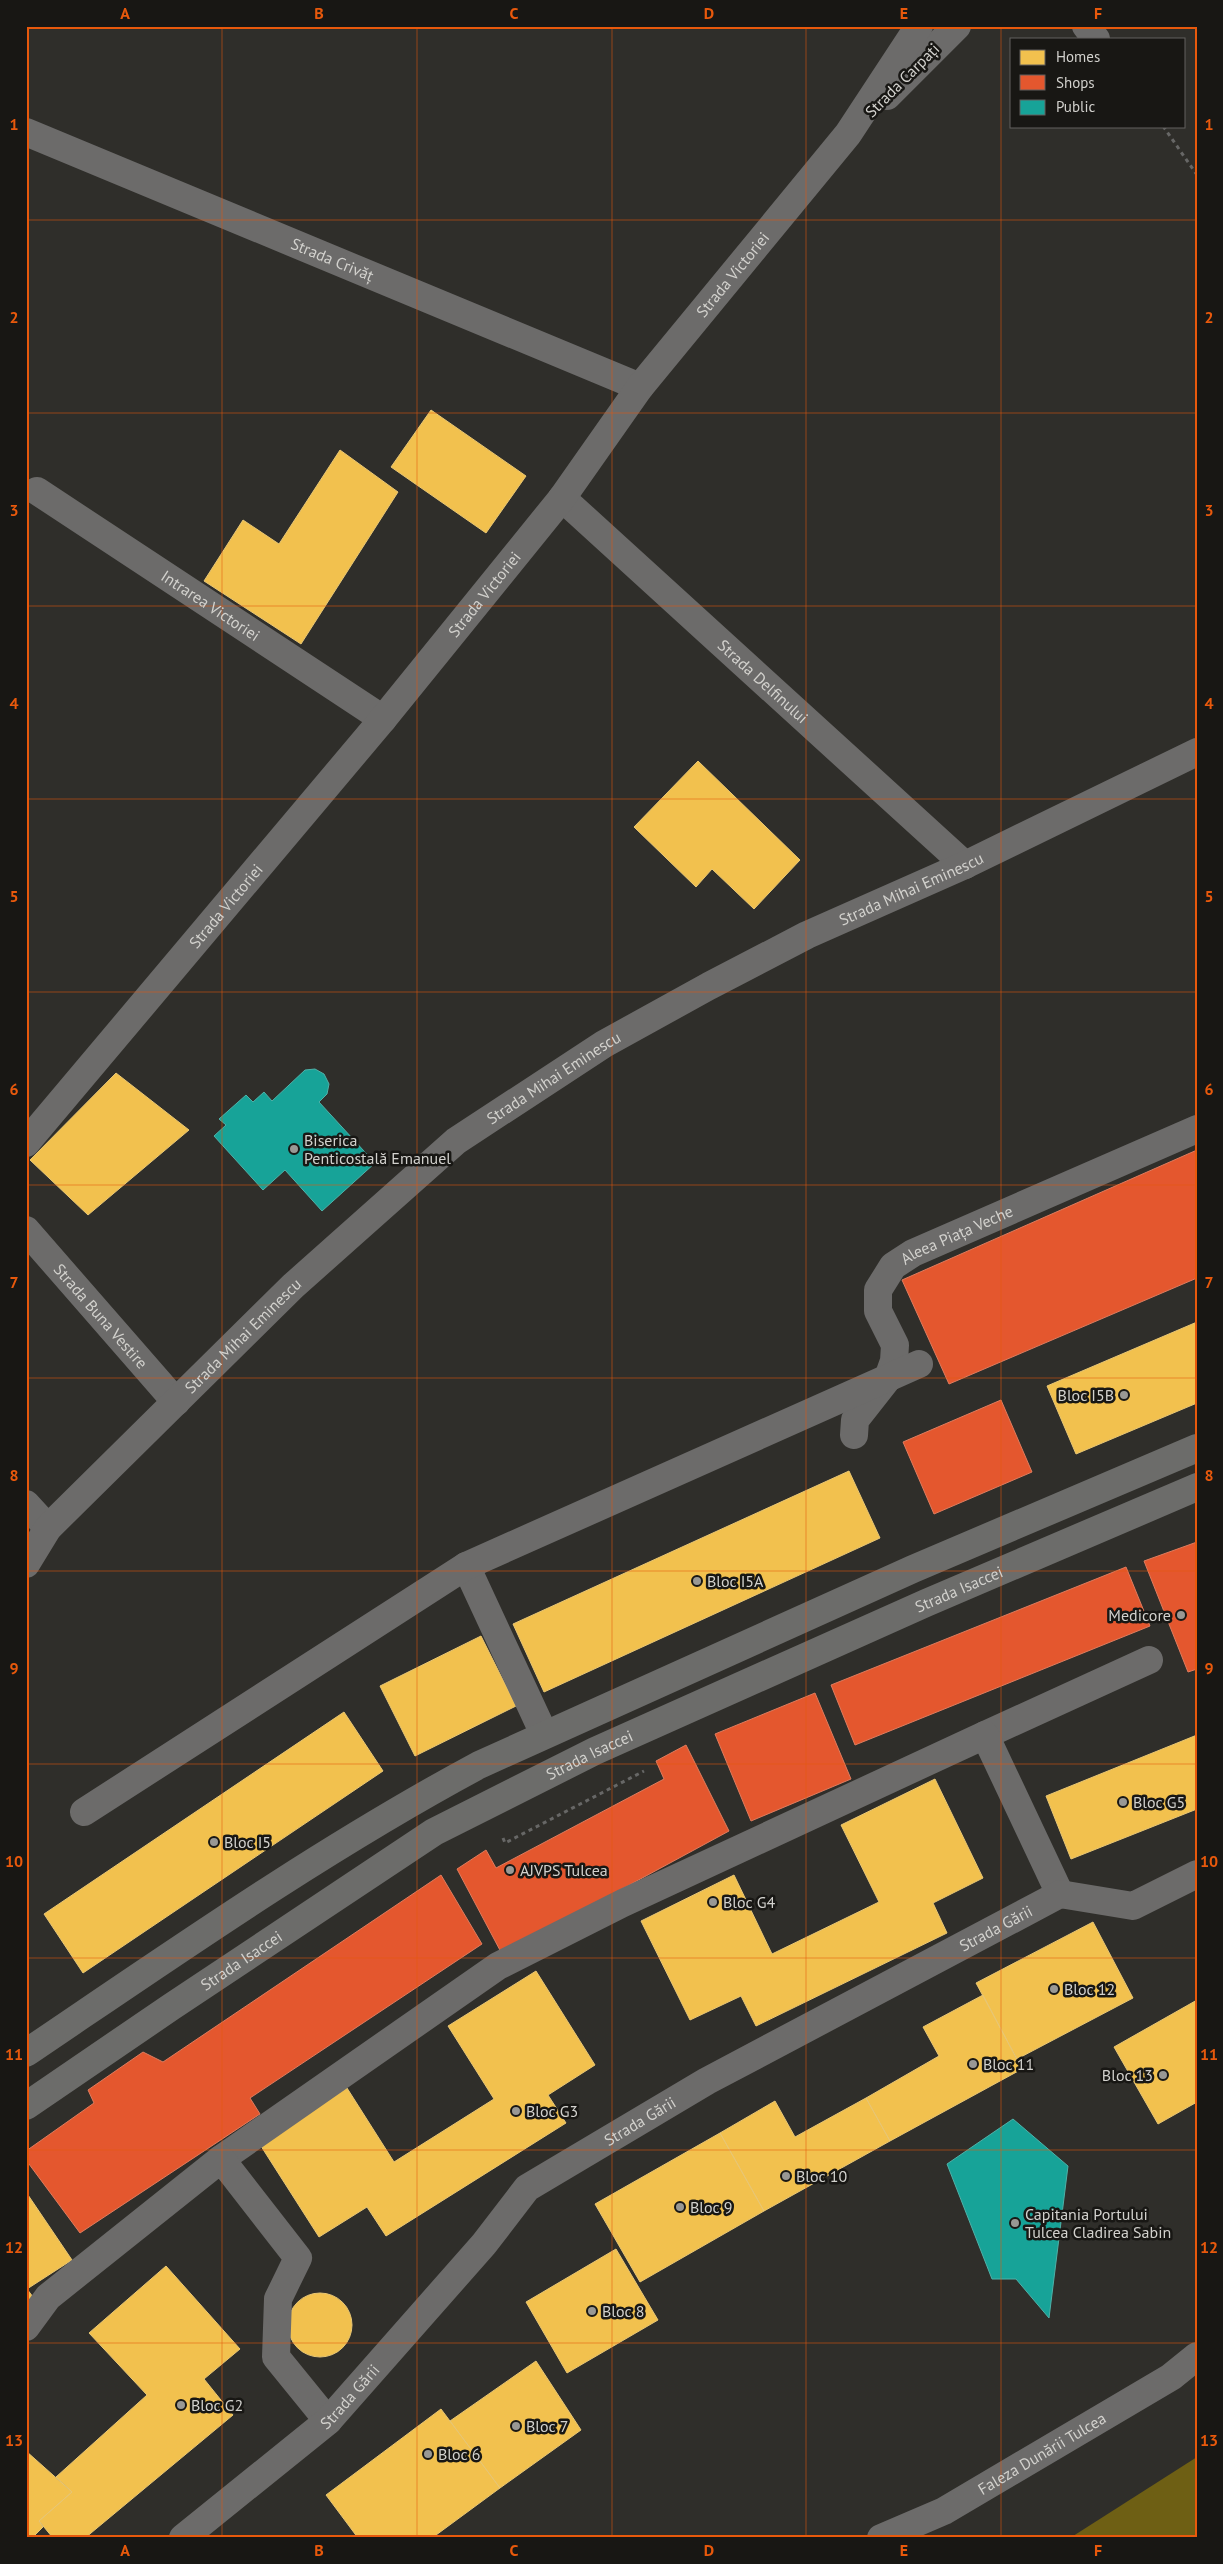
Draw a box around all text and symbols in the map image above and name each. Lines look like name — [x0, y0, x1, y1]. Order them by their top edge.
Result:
text: A — [120, 3, 130, 23]
text: B — [314, 3, 324, 23]
text: C — [510, 3, 519, 23]
text: D — [704, 3, 714, 23]
text: E — [900, 3, 908, 23]
text: F — [1094, 3, 1102, 23]
legend — [1010, 38, 1186, 128]
street label: Strada Carpați — [861, 39, 943, 121]
text: Homes — [1056, 47, 1100, 66]
text: Shops — [1056, 73, 1095, 92]
text: Public — [1056, 97, 1095, 116]
text: 1 — [9, 114, 19, 134]
text: 1 — [1204, 114, 1214, 134]
street label: Strada Victoriei — [692, 228, 773, 321]
street label: Strada Crivăț — [288, 233, 378, 286]
text: 2 — [9, 307, 19, 327]
text: 2 — [1204, 307, 1214, 327]
text: 3 — [9, 500, 19, 520]
text: 3 — [1204, 500, 1214, 520]
street label: Strada Victoriei — [444, 547, 525, 641]
street label: Intrarea Victoriei — [157, 566, 264, 645]
street label: Strada Delfinului — [714, 635, 812, 727]
text: 4 — [9, 693, 19, 713]
text: 4 — [1204, 693, 1214, 713]
street label: Strada Mihai Eminescu — [836, 848, 986, 930]
street label: Strada Victoriei — [184, 860, 267, 952]
text: 5 — [9, 886, 19, 906]
text: 5 — [1204, 886, 1214, 906]
street label: Strada Mihai Eminescu — [483, 1027, 624, 1128]
text: 6 — [9, 1079, 19, 1099]
text: 6 — [1204, 1079, 1214, 1099]
place label: Biserica Penticostală Emanuel — [304, 1130, 451, 1168]
marker: Biserica Penticostală Emanuel — [288, 1143, 300, 1155]
street label: Aleea Piața Veche — [897, 1201, 1016, 1269]
street label: Strada Buna Vestire — [50, 1259, 152, 1373]
text: 7 — [9, 1272, 19, 1292]
text: 7 — [1204, 1272, 1214, 1292]
street label: Strada Mihai Eminescu — [180, 1274, 305, 1397]
place label: Bloc I5B — [1058, 1385, 1114, 1405]
marker: Bloc I5B — [1118, 1389, 1130, 1401]
text: 8 — [9, 1465, 19, 1485]
text: 8 — [1204, 1465, 1214, 1485]
street label: Strada Isaccei — [912, 1561, 1006, 1617]
place label: Bloc I5A — [707, 1571, 764, 1591]
marker: Bloc I5A — [691, 1575, 703, 1587]
place label: Medicore — [1108, 1605, 1171, 1625]
marker: Medicore — [1175, 1609, 1187, 1621]
text: 9 — [9, 1658, 19, 1678]
text: 9 — [1204, 1658, 1214, 1678]
street label: Strada Isaccei — [543, 1725, 636, 1784]
place label: Bloc G5 — [1133, 1792, 1185, 1812]
marker: Bloc G5 — [1117, 1796, 1129, 1808]
place label: Bloc I5 — [224, 1832, 271, 1852]
marker: Bloc I5 — [208, 1836, 220, 1848]
text: 10 — [5, 1851, 23, 1871]
text: 10 — [1200, 1851, 1218, 1871]
place label: AJVPS Tulcea — [520, 1860, 608, 1880]
marker: AJVPS Tulcea — [504, 1864, 516, 1876]
place label: Bloc G4 — [723, 1892, 775, 1912]
marker: Bloc G4 — [707, 1896, 719, 1908]
street label: Strada Gării — [956, 1900, 1036, 1956]
street label: Strada Isaccei — [197, 1926, 286, 1994]
place label: Bloc 12 — [1064, 1979, 1115, 1999]
marker: Bloc 12 — [1048, 1983, 1060, 1995]
text: 11 — [5, 2044, 23, 2064]
text: 11 — [1200, 2044, 1218, 2064]
place label: Bloc 11 — [983, 2054, 1034, 2074]
marker: Bloc 11 — [967, 2058, 979, 2070]
place label: Bloc 13 — [1102, 2065, 1153, 2085]
marker: Bloc 13 — [1157, 2069, 1169, 2081]
street label: Strada Gării — [600, 2092, 679, 2150]
place label: Bloc G3 — [526, 2101, 578, 2121]
marker: Bloc G3 — [510, 2105, 522, 2117]
place label: Bloc 10 — [796, 2166, 847, 2186]
marker: Bloc 10 — [780, 2170, 792, 2182]
place label: Bloc 9 — [690, 2197, 732, 2217]
marker: Bloc 9 — [674, 2201, 686, 2213]
place label: Capitania Portului Tulcea Cladirea Sabin — [1025, 2204, 1171, 2242]
marker: Capitania Portului Tulcea Cladirea Sabin — [1009, 2217, 1021, 2229]
text: 12 — [5, 2237, 23, 2257]
text: 12 — [1200, 2237, 1218, 2257]
place label: Bloc 8 — [602, 2301, 644, 2321]
marker: Bloc 8 — [586, 2305, 598, 2317]
street label: Strada Gării — [316, 2360, 384, 2433]
place label: Bloc G2 — [191, 2395, 243, 2415]
marker: Bloc G2 — [175, 2399, 187, 2411]
street label: Faleza Dunării Tulcea — [974, 2408, 1109, 2499]
place label: Bloc 7 — [526, 2416, 568, 2436]
marker: Bloc 7 — [510, 2420, 522, 2432]
text: 13 — [5, 2430, 23, 2450]
text: 13 — [1200, 2430, 1218, 2450]
place label: Bloc 6 — [438, 2444, 480, 2464]
marker: Bloc 6 — [422, 2448, 434, 2460]
text: A — [120, 2540, 130, 2560]
text: B — [314, 2540, 324, 2560]
text: C — [510, 2540, 519, 2560]
text: D — [704, 2540, 714, 2560]
text: E — [900, 2540, 908, 2560]
text: F — [1094, 2540, 1102, 2560]

